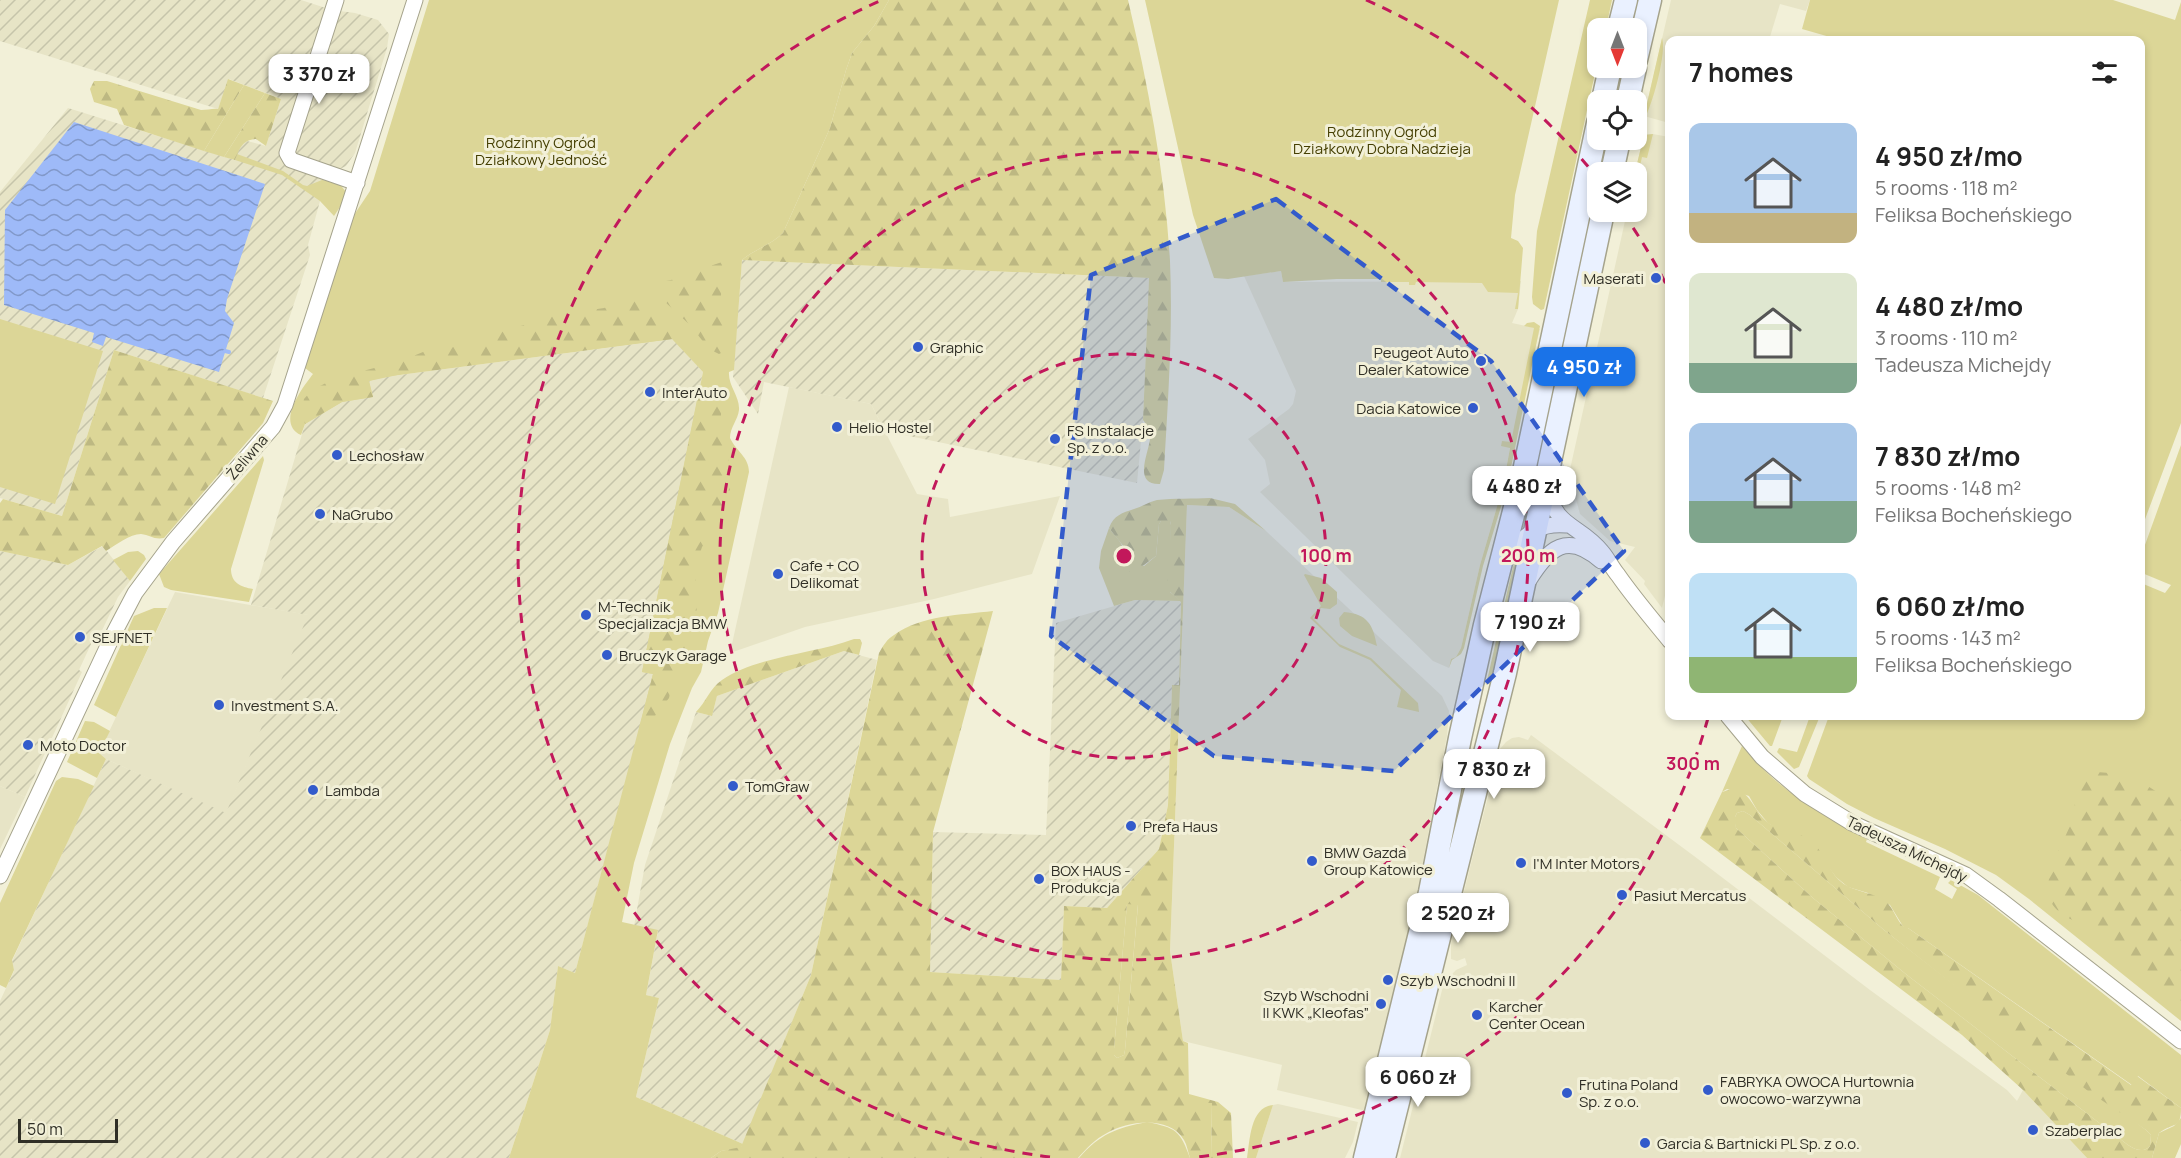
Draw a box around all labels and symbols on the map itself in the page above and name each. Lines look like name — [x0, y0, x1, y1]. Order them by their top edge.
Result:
north arrow — [1587, 18, 1647, 78]
pin: 3 370 zł — [257, 54, 381, 105]
park label: Rodzinny Ogród Działkowy Dobra Nadzieja — [1293, 121, 1471, 159]
park label: Rodzinny Ogród Działkowy Jedność — [475, 132, 607, 170]
place label: Maserati — [1583, 268, 1644, 289]
marker: Maserati — [1649, 271, 1663, 285]
place label: Graphic — [930, 337, 984, 358]
marker: Graphic — [911, 340, 925, 354]
place label: Peugeot Auto Dealer Katowice — [1358, 342, 1469, 380]
pin: 4 950 zł — [1522, 347, 1646, 398]
marker: Peugeot Auto Dealer Katowice — [1474, 354, 1488, 368]
place label: InterAuto — [662, 382, 727, 403]
marker: InterAuto — [643, 385, 657, 399]
place label: Dacia Katowice — [1356, 398, 1461, 419]
marker: Dacia Katowice — [1466, 401, 1480, 415]
place label: Helio Hostel — [849, 417, 932, 438]
marker: Helio Hostel — [830, 420, 844, 434]
place label: FS Instalacje Sp. z o.o. — [1067, 420, 1154, 458]
street label: Żeliwna — [221, 430, 273, 484]
marker: FS Instalacje Sp. z o.o. — [1048, 432, 1062, 446]
place label: Lechosław — [349, 445, 425, 466]
marker: Lechosław — [330, 448, 344, 462]
pin: 4 480 zł — [1462, 466, 1586, 517]
place label: NaGrubo — [332, 504, 393, 525]
marker: NaGrubo — [313, 507, 327, 521]
text: 100 m — [1300, 543, 1352, 567]
text: 200 m — [1501, 543, 1555, 567]
centre of rings — [1114, 546, 1134, 566]
place label: Cafe + CO Delikomat — [790, 555, 859, 593]
marker: Cafe + CO Delikomat — [771, 567, 785, 581]
place label: M-Technik Specjalizacja BMW — [598, 596, 727, 634]
pin: 7 190 zł — [1468, 602, 1592, 653]
marker: M-Technik Specjalizacja BMW — [579, 608, 593, 622]
place label: SEJFNET — [92, 627, 152, 648]
marker: SEJFNET — [73, 630, 87, 644]
place label: Bruczyk Garage — [619, 645, 727, 666]
marker: Bruczyk Garage — [600, 648, 614, 662]
place label: Investment S.A. — [231, 695, 339, 716]
marker: Investment S.A. — [212, 698, 226, 712]
place label: Moto Doctor — [40, 735, 127, 756]
marker: Moto Doctor — [21, 738, 35, 752]
pin: 7 830 zł — [1432, 749, 1556, 800]
text: 300 m — [1666, 751, 1720, 775]
place label: TomGraw — [745, 776, 810, 797]
marker: TomGraw — [726, 779, 740, 793]
place label: Lambda — [325, 780, 380, 801]
marker: Lambda — [306, 783, 320, 797]
street label: Tadeusza Michejdy — [1843, 811, 1971, 887]
place label: Prefa Haus — [1143, 816, 1218, 837]
marker: Prefa Haus — [1124, 819, 1138, 833]
place label: BMW Gazda Group Katowice — [1324, 842, 1433, 880]
place label: I'M Inter Motors — [1533, 853, 1640, 874]
marker: BMW Gazda Group Katowice — [1305, 854, 1319, 868]
marker: I'M Inter Motors — [1514, 856, 1528, 870]
place label: BOX HAUS - Produkcja — [1051, 860, 1130, 898]
marker: BOX HAUS - Produkcja — [1032, 872, 1046, 886]
place label: Pasiut Mercatus — [1634, 885, 1746, 906]
marker: Pasiut Mercatus — [1615, 888, 1629, 902]
pin: 2 520 zł — [1396, 893, 1520, 944]
place label: Szyb Wschodni II — [1400, 970, 1516, 991]
marker: Szyb Wschodni II — [1381, 973, 1395, 987]
place label: Szyb Wschodni II KWK „Kleofas” — [1262, 985, 1369, 1023]
place label: Karcher Center Ocean — [1489, 996, 1585, 1034]
marker: Szyb Wschodni II KWK „Kleofas” — [1374, 997, 1388, 1011]
marker: Karcher Center Ocean — [1470, 1008, 1484, 1022]
pin: 6 060 zł — [1356, 1057, 1480, 1108]
place label: FABRYKA OWOCA Hurtownia owocowo-warzywna — [1720, 1071, 1914, 1109]
place label: Frutina Poland Sp. z o.o. — [1579, 1074, 1678, 1112]
marker: FABRYKA OWOCA Hurtownia owocowo-warzywna — [1701, 1083, 1715, 1097]
marker: Frutina Poland Sp. z o.o. — [1560, 1086, 1574, 1100]
scale bar — [18, 1116, 118, 1144]
place label: Szaberplac — [2045, 1120, 2122, 1141]
marker: Szaberplac — [2026, 1123, 2040, 1137]
place label: Garcia & Bartnicki PL Sp. z o.o. — [1657, 1133, 1860, 1154]
marker: Garcia & Bartnicki PL Sp. z o.o. — [1638, 1136, 1652, 1150]

